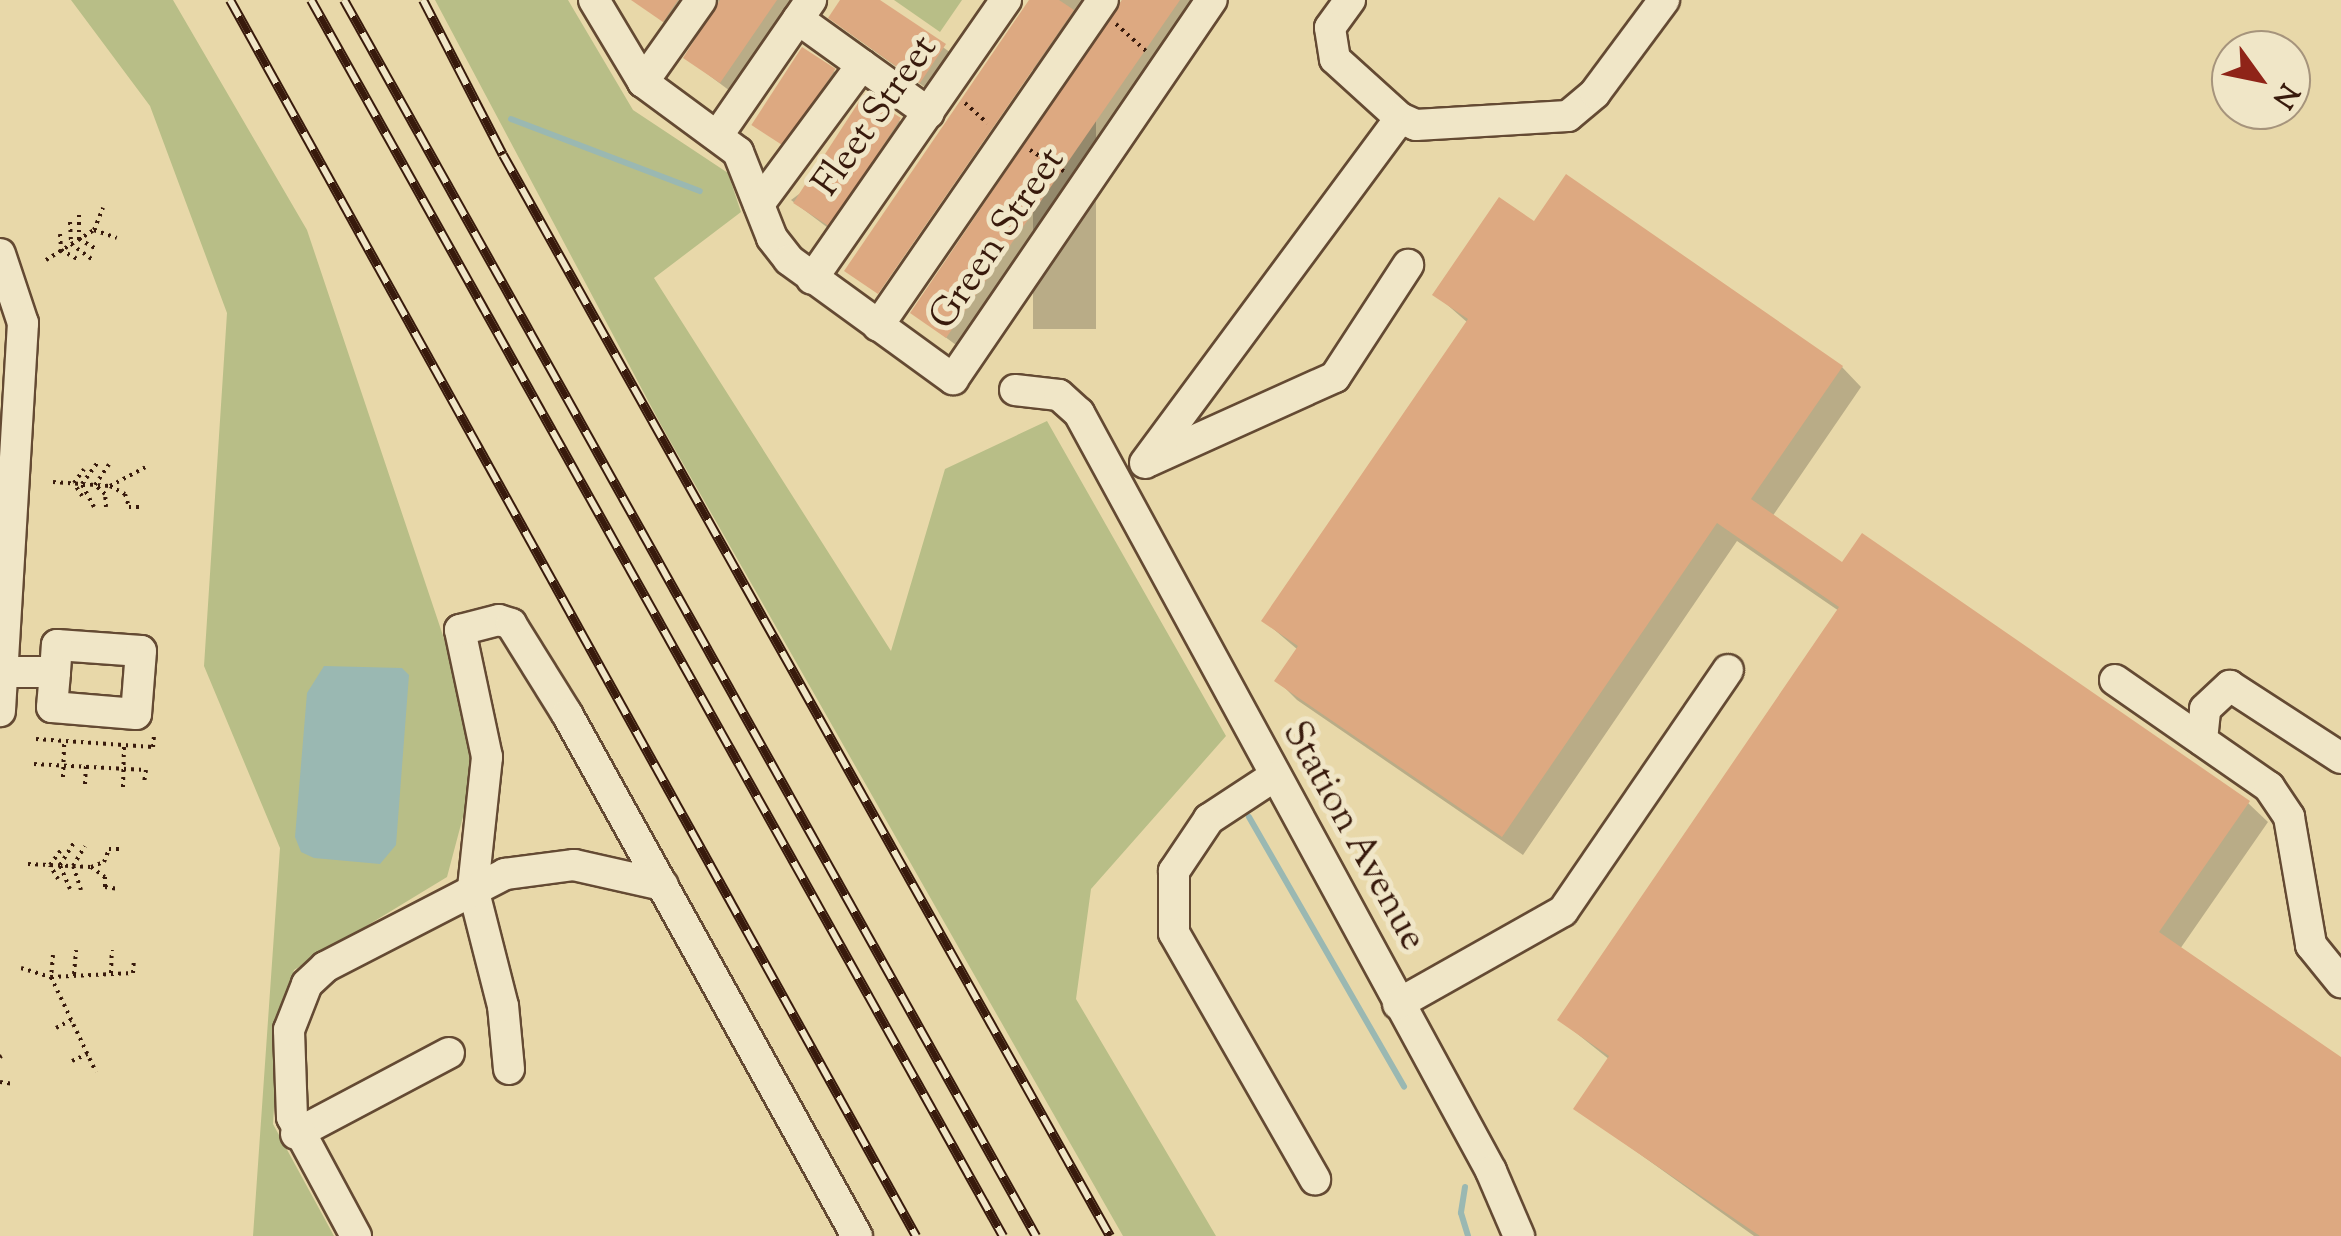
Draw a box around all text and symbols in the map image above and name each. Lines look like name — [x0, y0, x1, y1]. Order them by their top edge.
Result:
street label: Fleet Street — [805, 28, 949, 206]
north arrow — [2211, 30, 2311, 130]
text: N — [2262, 75, 2307, 116]
street label: Green Street — [922, 140, 1076, 340]
street label: Station Avenue — [1270, 715, 1434, 959]

